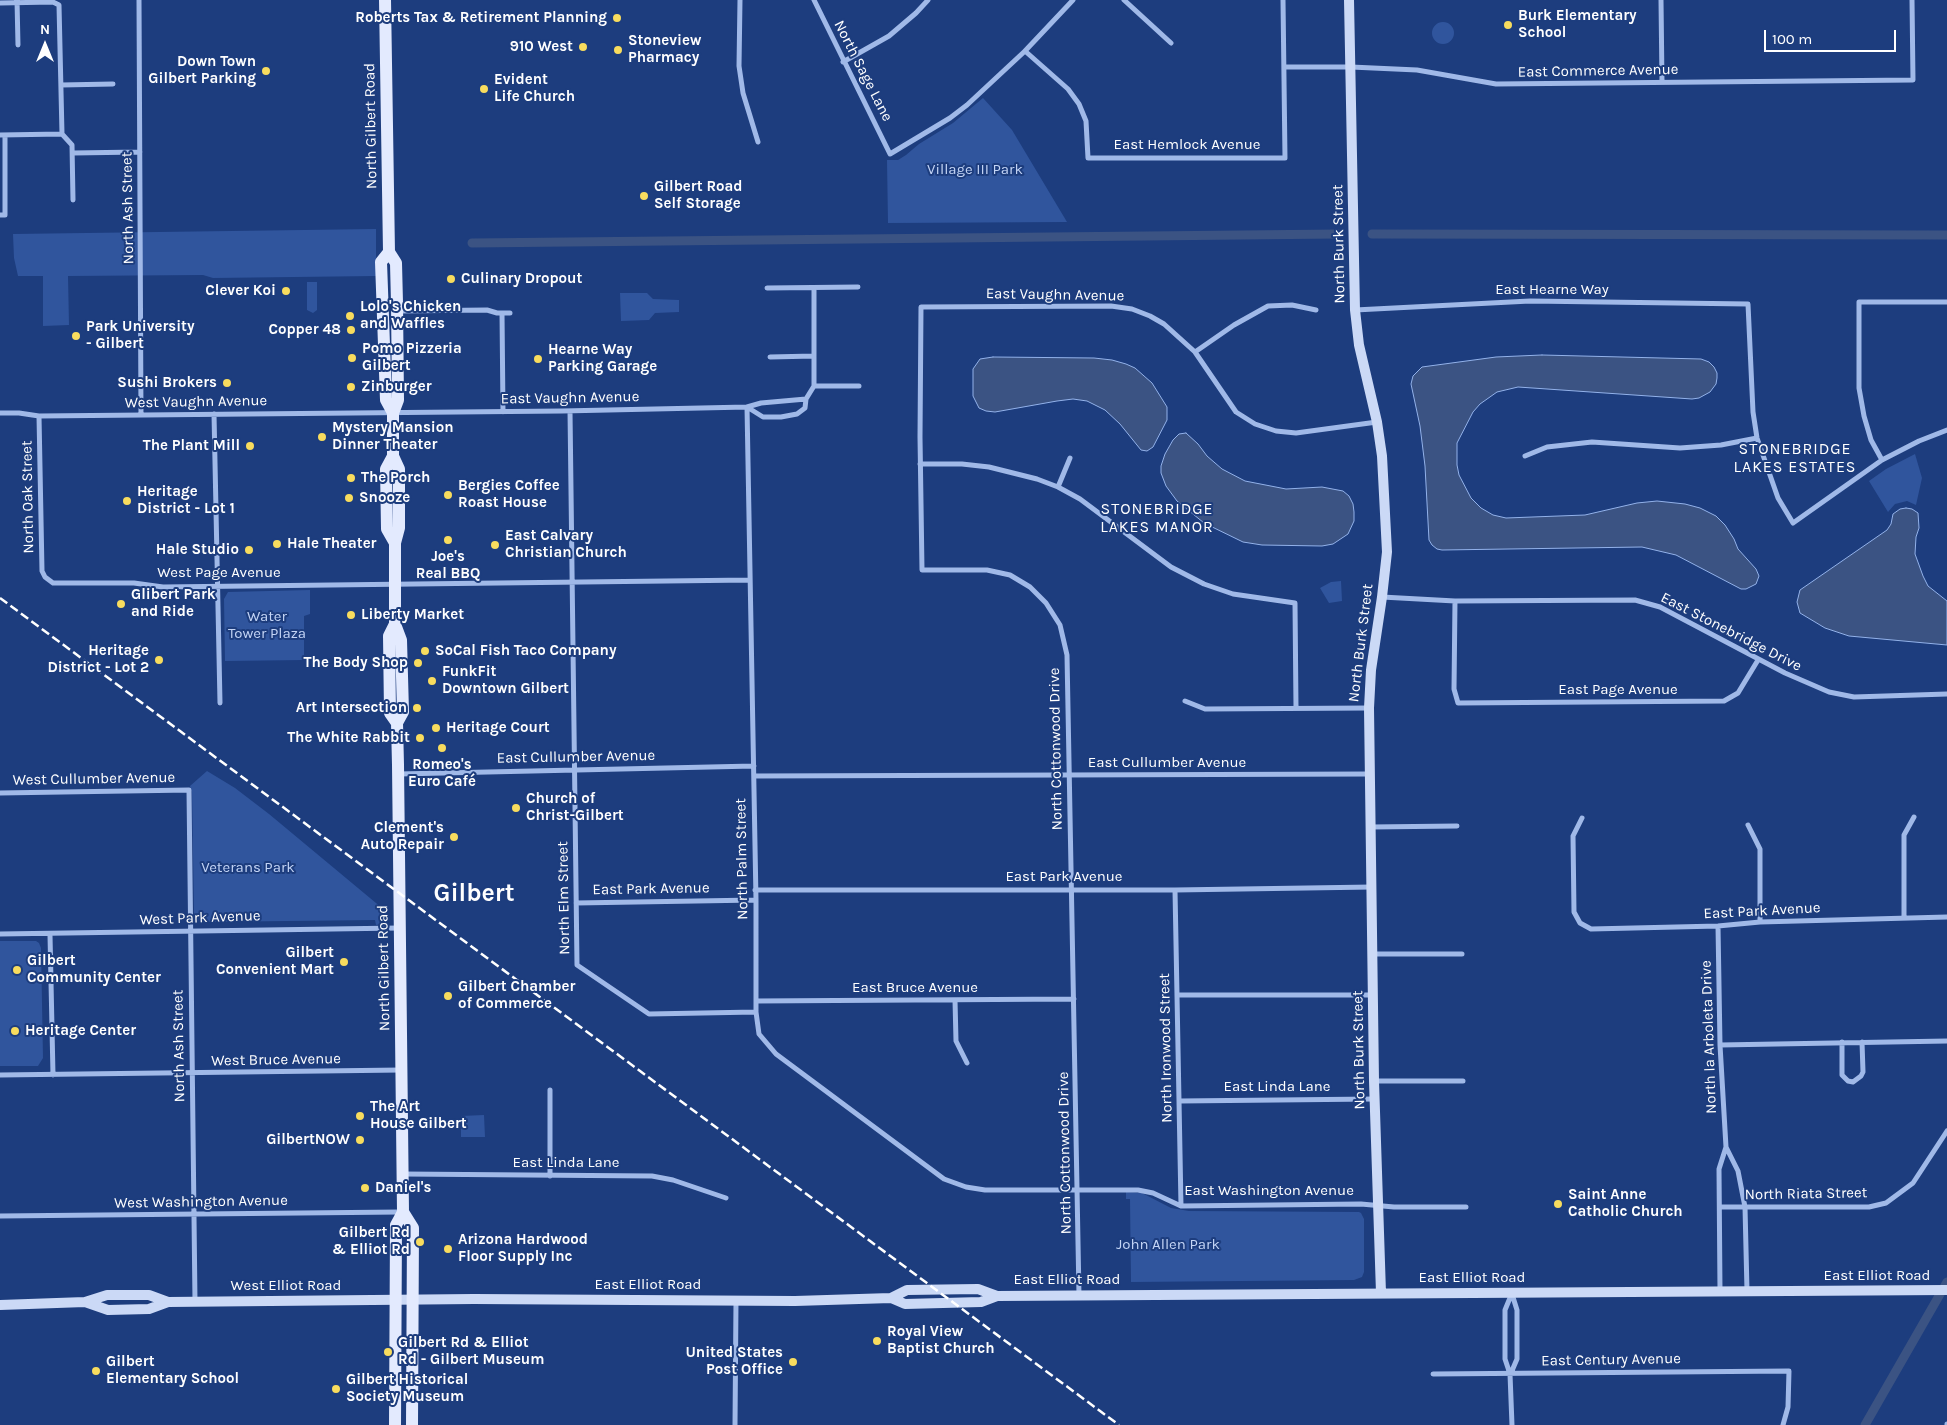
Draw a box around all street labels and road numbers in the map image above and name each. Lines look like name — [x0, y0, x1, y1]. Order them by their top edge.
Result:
street label: North Sage Lane — [830, 17, 896, 125]
street label: East Commerce Avenue — [1517, 61, 1679, 81]
street label: North Gilbert Road — [361, 63, 381, 189]
street label: East Hemlock Avenue — [1113, 136, 1261, 154]
street label: North Ash Street — [118, 152, 138, 264]
street label: North Burk Street — [1329, 184, 1349, 304]
street label: East Hearne Way — [1495, 281, 1609, 299]
street label: East Vaughn Avenue — [986, 285, 1124, 305]
street label: East Vaughn Avenue — [501, 388, 639, 408]
street label: West Vaughn Avenue — [125, 392, 267, 412]
street label: North Oak Street — [18, 440, 38, 554]
street label: West Page Avenue — [157, 564, 281, 582]
street label: North Burk Street — [1345, 583, 1377, 703]
street label: East Stonebridge Drive — [1657, 589, 1805, 675]
street label: North Cottonwood Drive — [1046, 667, 1066, 831]
street label: East Page Avenue — [1558, 681, 1678, 699]
street label: East Cullumber Avenue — [497, 747, 655, 767]
street label: East Cullumber Avenue — [1088, 754, 1246, 772]
street label: West Cullumber Avenue — [13, 769, 175, 789]
street label: North Palm Street — [732, 798, 752, 920]
street label: North Elm Street — [554, 841, 574, 955]
street label: East Park Avenue — [1005, 868, 1123, 886]
street label: East Park Avenue — [592, 879, 710, 899]
street label: East Park Avenue — [1703, 899, 1821, 923]
street label: North Gilbert Road — [374, 905, 394, 1031]
street label: West Park Avenue — [139, 907, 261, 929]
street label: North la Arboleta Drive — [1697, 960, 1721, 1114]
street label: North Ironwood Street — [1156, 973, 1176, 1123]
street label: East Bruce Avenue — [852, 979, 978, 997]
street label: North Ash Street — [169, 990, 189, 1102]
street label: North Burk Street — [1349, 990, 1369, 1110]
street label: West Bruce Avenue — [211, 1050, 341, 1070]
street label: North Cottonwood Drive — [1055, 1071, 1075, 1235]
street label: East Linda Lane — [1223, 1078, 1331, 1096]
street label: East Linda Lane — [512, 1154, 620, 1172]
street label: East Washington Avenue — [1184, 1182, 1354, 1200]
street label: North Riata Street — [1745, 1184, 1867, 1204]
street label: West Washington Avenue — [114, 1191, 288, 1213]
street label: East Elliot Road — [1823, 1267, 1931, 1285]
street label: East Elliot Road — [1418, 1269, 1526, 1287]
street label: East Elliot Road — [1013, 1271, 1121, 1289]
street label: East Elliot Road — [594, 1276, 702, 1294]
street label: West Elliot Road — [231, 1277, 341, 1295]
street label: East Century Avenue — [1541, 1350, 1681, 1370]

